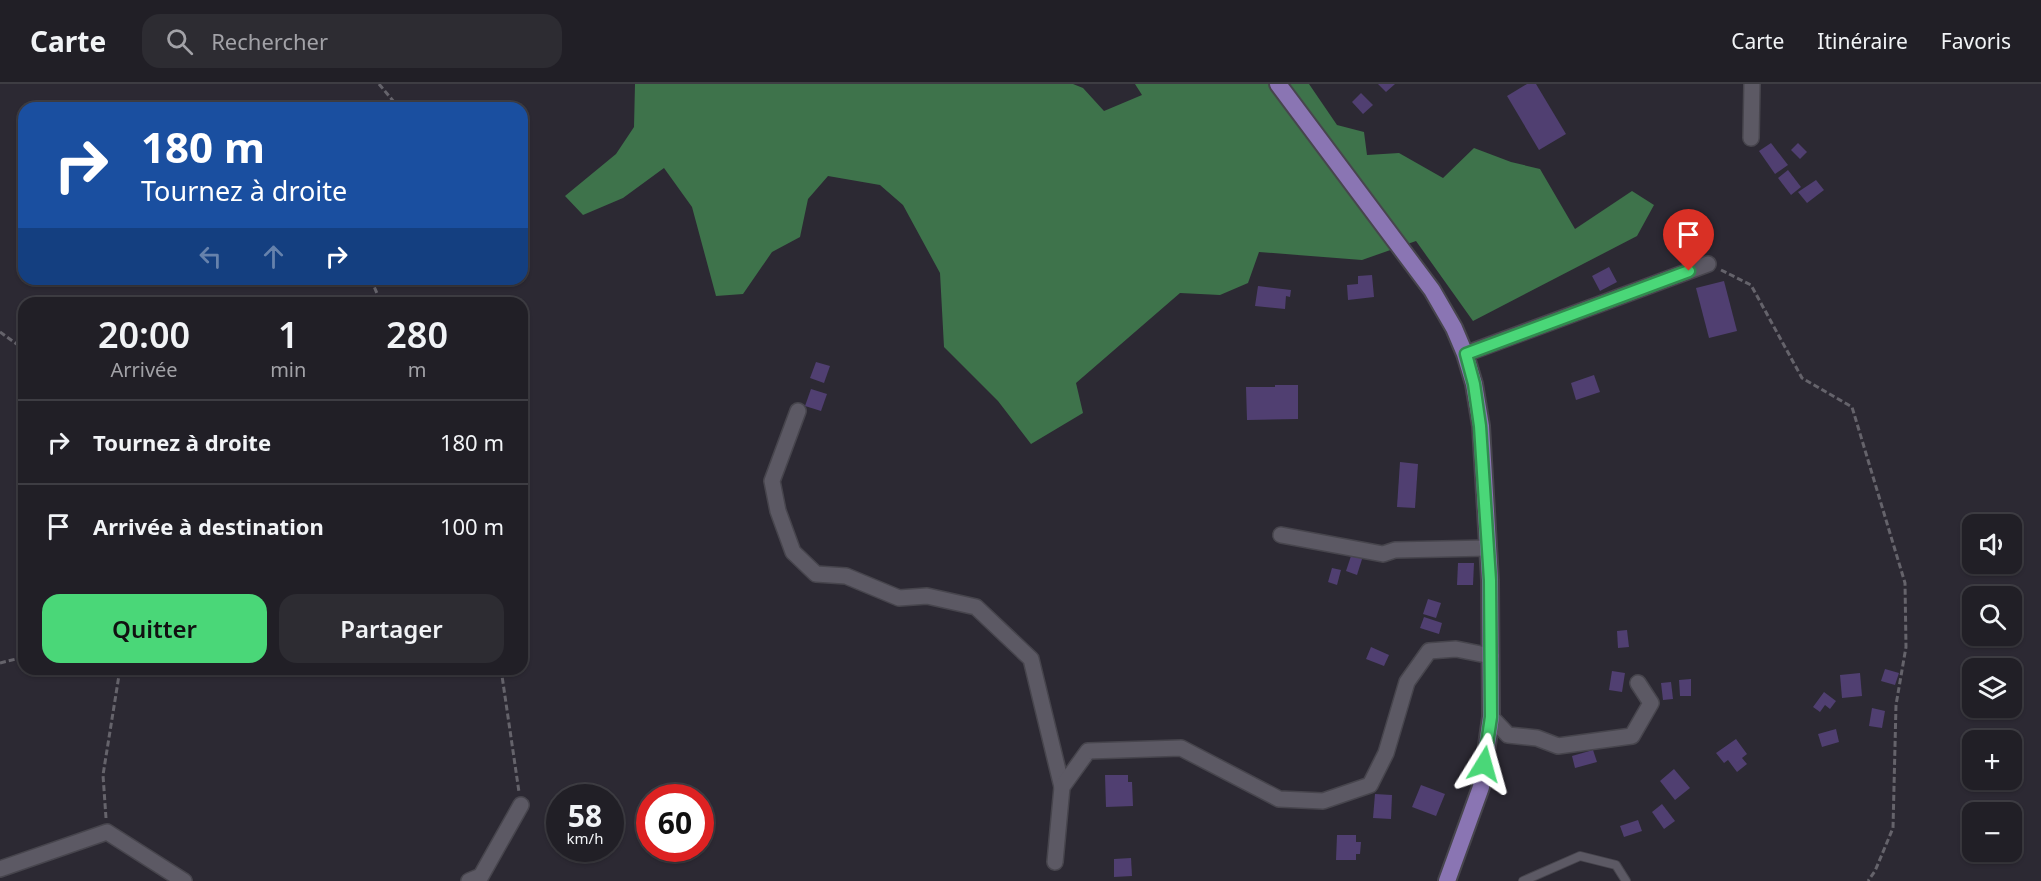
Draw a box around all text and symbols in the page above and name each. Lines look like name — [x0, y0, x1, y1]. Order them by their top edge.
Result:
search box — [142, 14, 562, 68]
text: Carte — [30, 22, 106, 60]
icon: search — [163, 25, 196, 58]
text: Rechercher — [211, 26, 328, 56]
text: Carte — [1731, 27, 1784, 55]
text: Itinéraire — [1817, 27, 1908, 55]
text: Favoris — [1941, 27, 2011, 55]
text: 180 m — [141, 118, 265, 175]
icon: right — [42, 126, 120, 204]
text: Tournez à droite — [141, 172, 347, 209]
pin — [1663, 209, 1714, 271]
icon: arrive — [1672, 218, 1705, 251]
icon: left — [194, 240, 227, 273]
icon: ahead — [257, 240, 290, 273]
icon: right — [320, 240, 353, 273]
text: 20:00 — [98, 310, 190, 359]
text: 1 — [278, 310, 299, 359]
text: 280 — [386, 310, 448, 359]
text: Arrivée — [110, 356, 178, 383]
text: min — [270, 356, 306, 383]
text: m — [408, 356, 427, 383]
icon: right — [42, 426, 75, 459]
text: Tournez à droite — [93, 427, 271, 457]
text: 180 m — [440, 427, 504, 457]
icon: arrive — [42, 510, 75, 543]
text: Arrivée à destination — [93, 511, 324, 541]
text: 100 m — [440, 511, 504, 541]
map controls — [1962, 514, 2022, 862]
button: sound — [1962, 514, 2022, 574]
button: search — [1962, 586, 2022, 646]
button: Quitter — [42, 594, 267, 663]
button: Partager — [279, 594, 504, 663]
button: layers — [1962, 658, 2022, 718]
button: + — [1962, 730, 2022, 790]
position arrow — [1452, 732, 1516, 796]
speed limit sign: 60 — [636, 784, 714, 862]
text: 58 — [568, 795, 602, 836]
button: − — [1962, 802, 2022, 862]
text: km/h — [567, 828, 603, 848]

